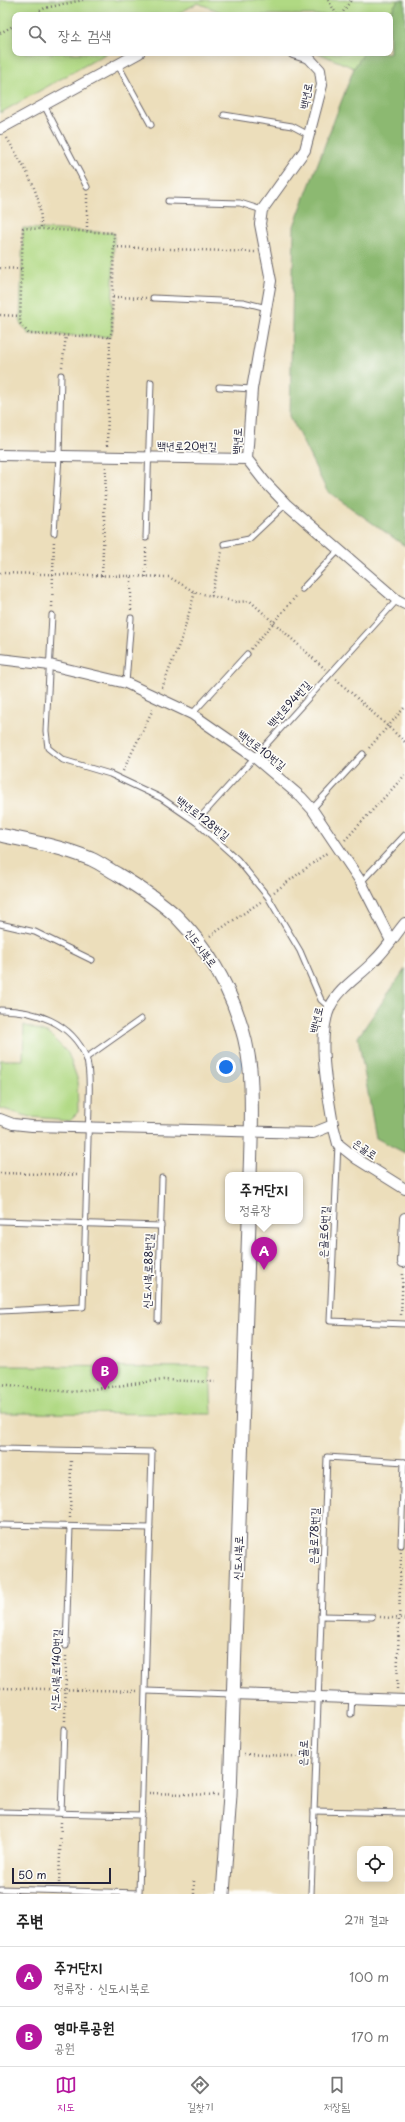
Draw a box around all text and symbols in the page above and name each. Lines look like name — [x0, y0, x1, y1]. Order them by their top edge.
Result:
search box — [12, 12, 393, 56]
icon: search — [26, 23, 48, 45]
text: 장소 검색 — [58, 23, 111, 46]
street label: 백년로 — [295, 81, 316, 111]
street label: 백년로 — [227, 427, 246, 455]
street label: 백년로20번길 — [157, 436, 217, 455]
street label: 백년로94번길 — [263, 676, 314, 731]
street label: 백년로10번길 — [235, 725, 290, 774]
street label: 백년로128번길 — [173, 791, 234, 844]
street label: 신도시북로 — [181, 925, 222, 971]
street label: 백년로 — [304, 1005, 327, 1035]
your location — [216, 1057, 236, 1077]
street label: 은골로 — [350, 1134, 381, 1163]
popup — [225, 1172, 303, 1224]
text: 주거단지 — [240, 1177, 288, 1200]
text: 정류장 — [240, 1200, 271, 1219]
street label: 은골로6번길 — [314, 1205, 333, 1258]
street label: 신도시북로88번길 — [138, 1233, 157, 1309]
pin: A — [251, 1237, 277, 1270]
pin: B — [92, 1357, 118, 1390]
street label: 은골로78번길 — [304, 1507, 323, 1565]
street label: 신도시북로 — [228, 1535, 247, 1580]
street label: 신도시북로140번길 — [46, 1628, 65, 1711]
street label: 은골로 — [294, 1739, 311, 1767]
map controls — [357, 1846, 393, 1882]
button: locate — [357, 1846, 393, 1882]
scale bar — [12, 1866, 111, 1885]
text: 50 m — [18, 1866, 47, 1883]
text: 주변 — [16, 1907, 43, 1933]
text: 2개 결과 — [344, 1910, 389, 1929]
text: 주거단지 — [54, 1955, 102, 1978]
text: A — [24, 1967, 34, 1986]
text: 100 m — [349, 1967, 389, 1986]
text: 정류장 · 신도시북로 — [54, 1978, 150, 1997]
text: 영마루공원 — [54, 2015, 114, 2038]
text: B — [25, 2027, 33, 2046]
text: 170 m — [351, 2027, 389, 2046]
text: 공원 — [54, 2038, 75, 2057]
tab: 지도 — [55, 2074, 77, 2115]
tab: 길찾기 — [187, 2074, 213, 2115]
tab: 저장됨 — [323, 2074, 350, 2115]

